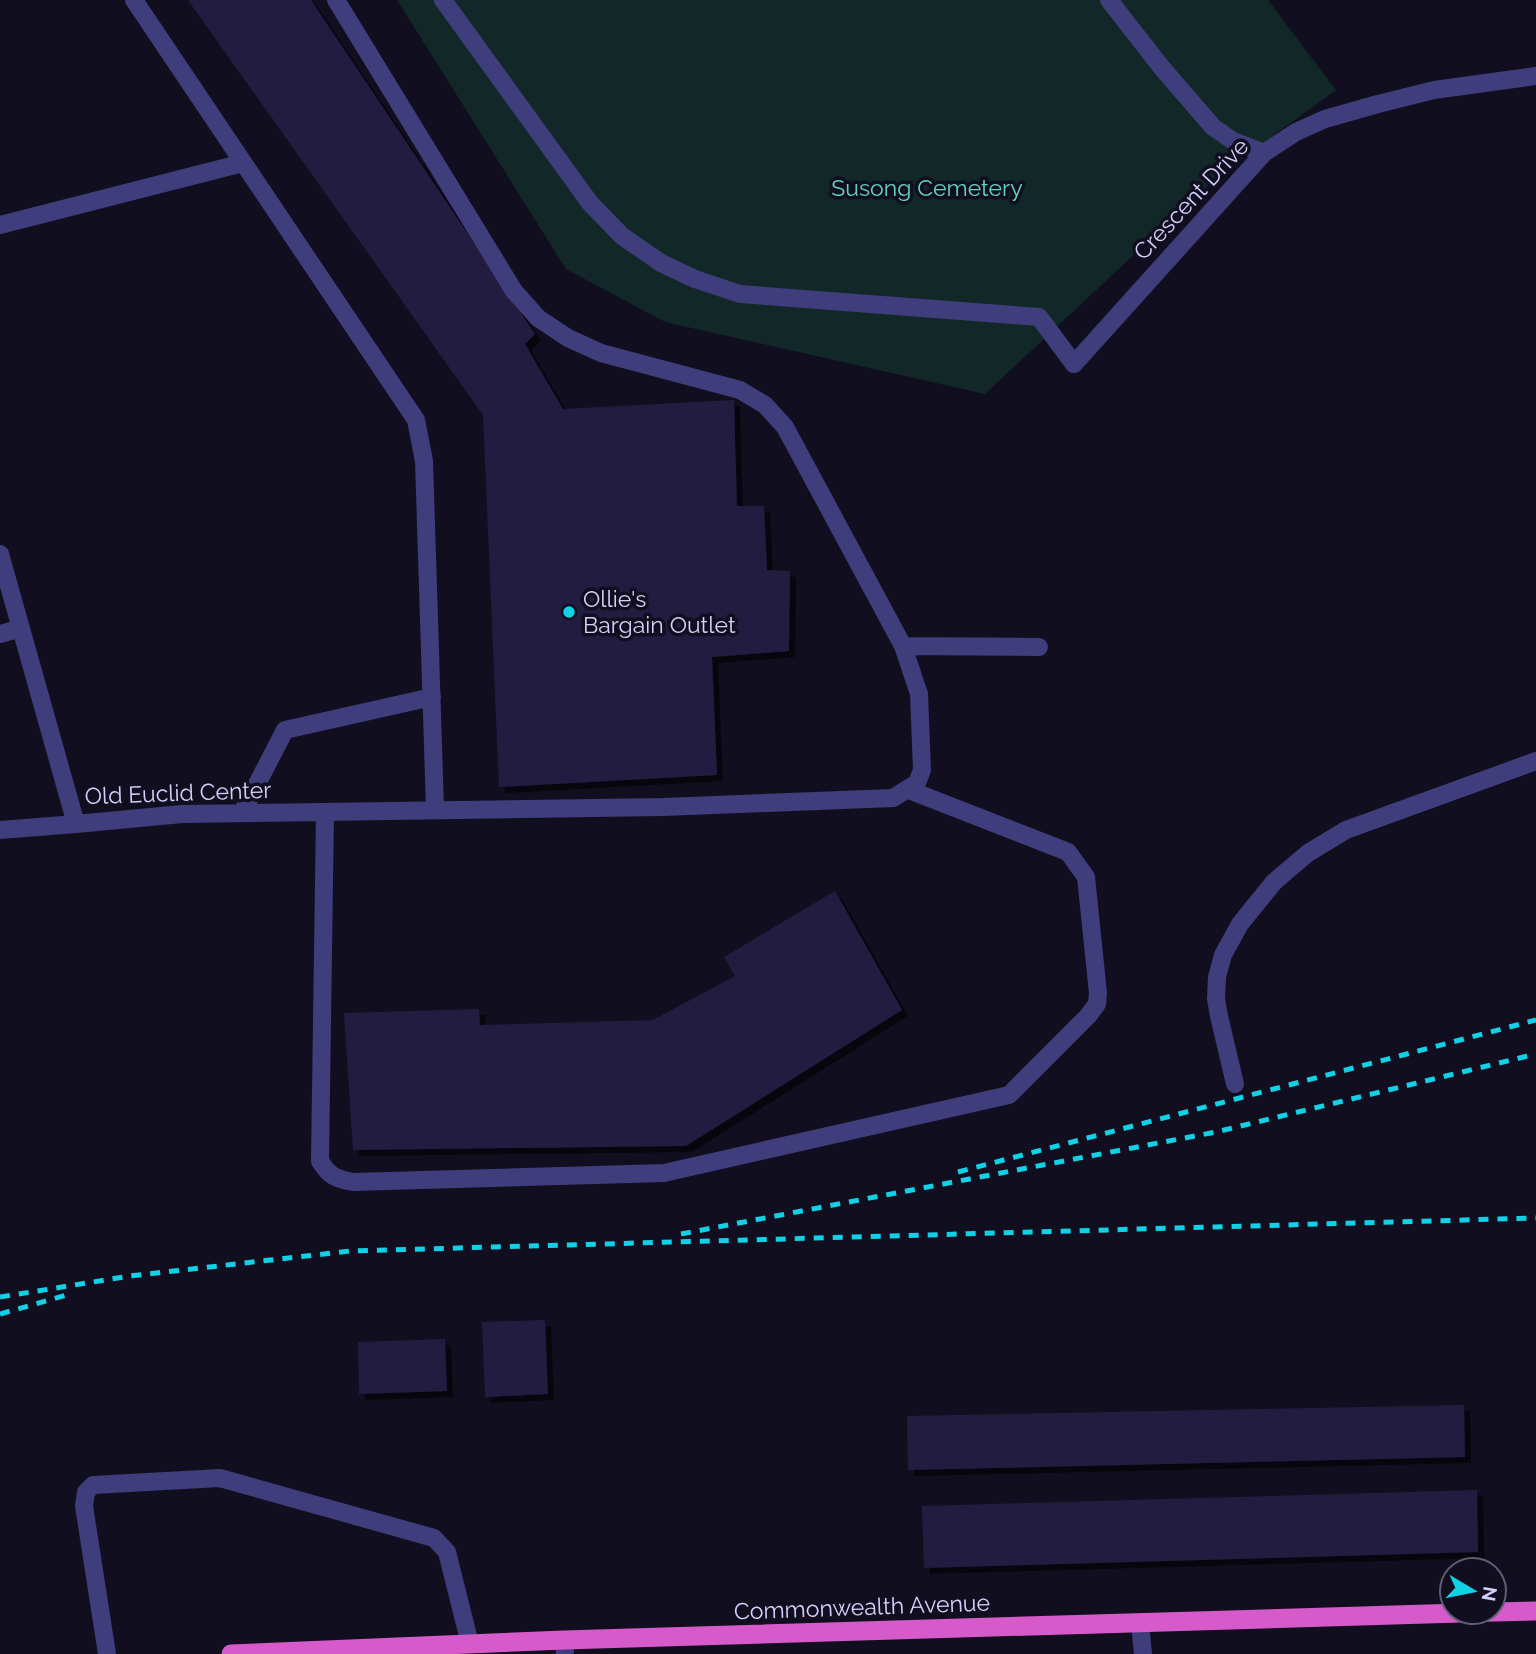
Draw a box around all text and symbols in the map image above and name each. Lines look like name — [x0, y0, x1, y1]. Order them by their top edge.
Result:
street label: Crescent Drive — [1128, 132, 1254, 265]
park label: Susong Cemetery — [831, 174, 1023, 201]
place label: Ollie's Bargain Outlet — [583, 585, 736, 638]
marker: Ollie's Bargain Outlet — [561, 604, 577, 620]
street label: Old Euclid Center — [84, 776, 272, 809]
north arrow — [1438, 1556, 1508, 1626]
text: N — [1478, 1585, 1502, 1603]
street label: Commonwealth Avenue — [734, 1589, 990, 1624]

